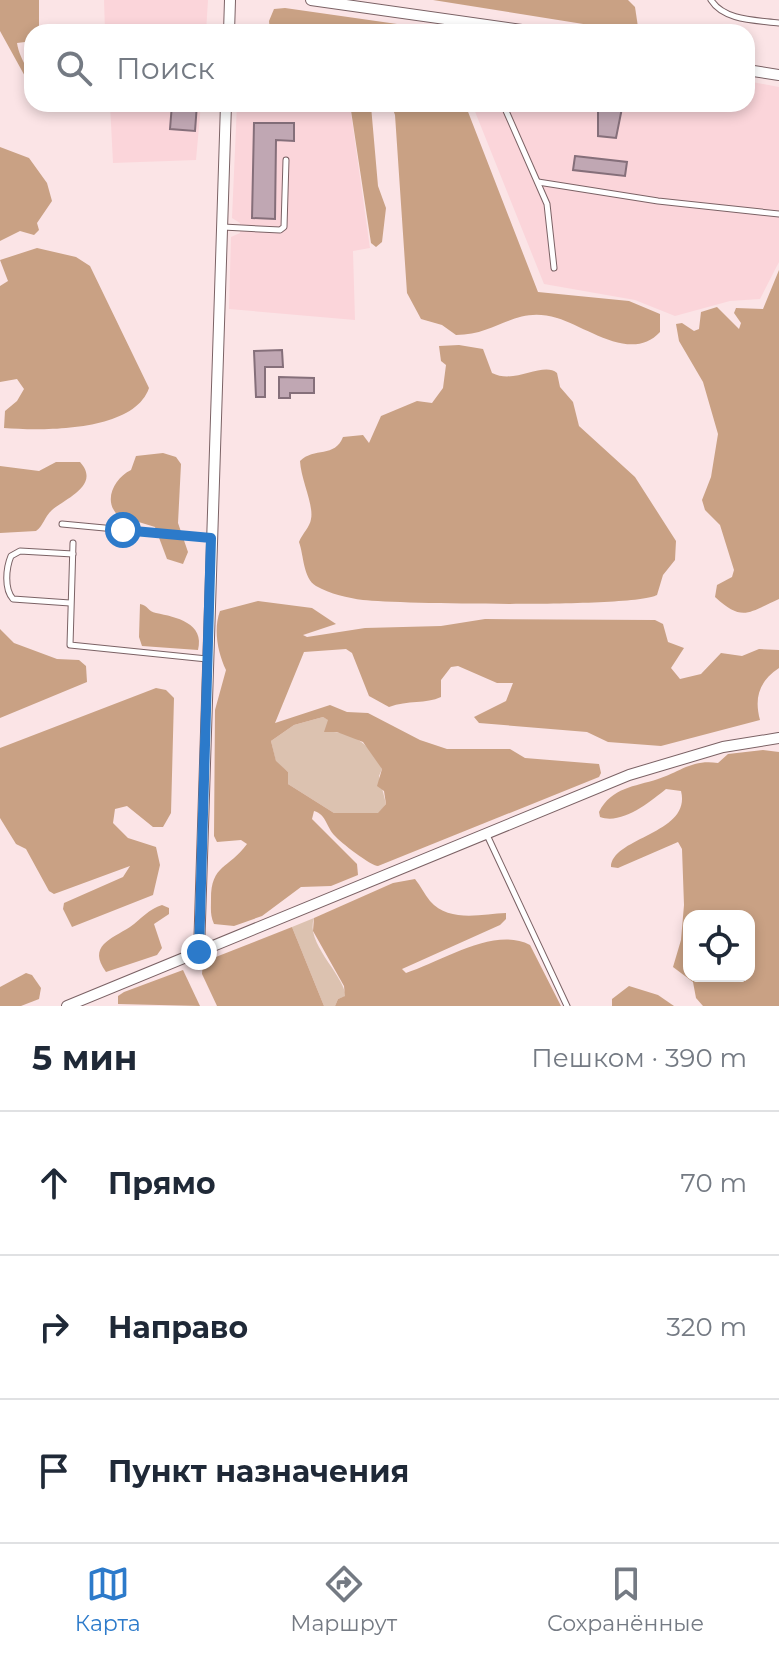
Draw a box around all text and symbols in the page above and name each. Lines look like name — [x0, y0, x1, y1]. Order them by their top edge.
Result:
search box — [24, 24, 755, 112]
icon: search — [52, 46, 96, 90]
text: Поиск — [116, 50, 215, 87]
route start — [105, 512, 141, 548]
map controls — [683, 910, 755, 982]
button: locate — [683, 910, 755, 982]
route end — [181, 934, 217, 970]
text: 5 мин — [32, 1037, 137, 1079]
text: Пешком · 390 m — [531, 1042, 747, 1074]
icon: ahead — [32, 1161, 76, 1205]
text: Прямо — [108, 1165, 216, 1202]
text: 70 m — [681, 1167, 747, 1199]
icon: right — [32, 1305, 76, 1349]
text: Направо — [108, 1309, 248, 1346]
text: 320 m — [666, 1311, 747, 1343]
icon: arrive — [32, 1449, 76, 1493]
text: Пункт назначения — [108, 1453, 409, 1490]
tab: Карта — [75, 1562, 141, 1637]
tab: Маршрут — [290, 1562, 397, 1637]
tab: Сохранённые — [547, 1562, 704, 1637]

